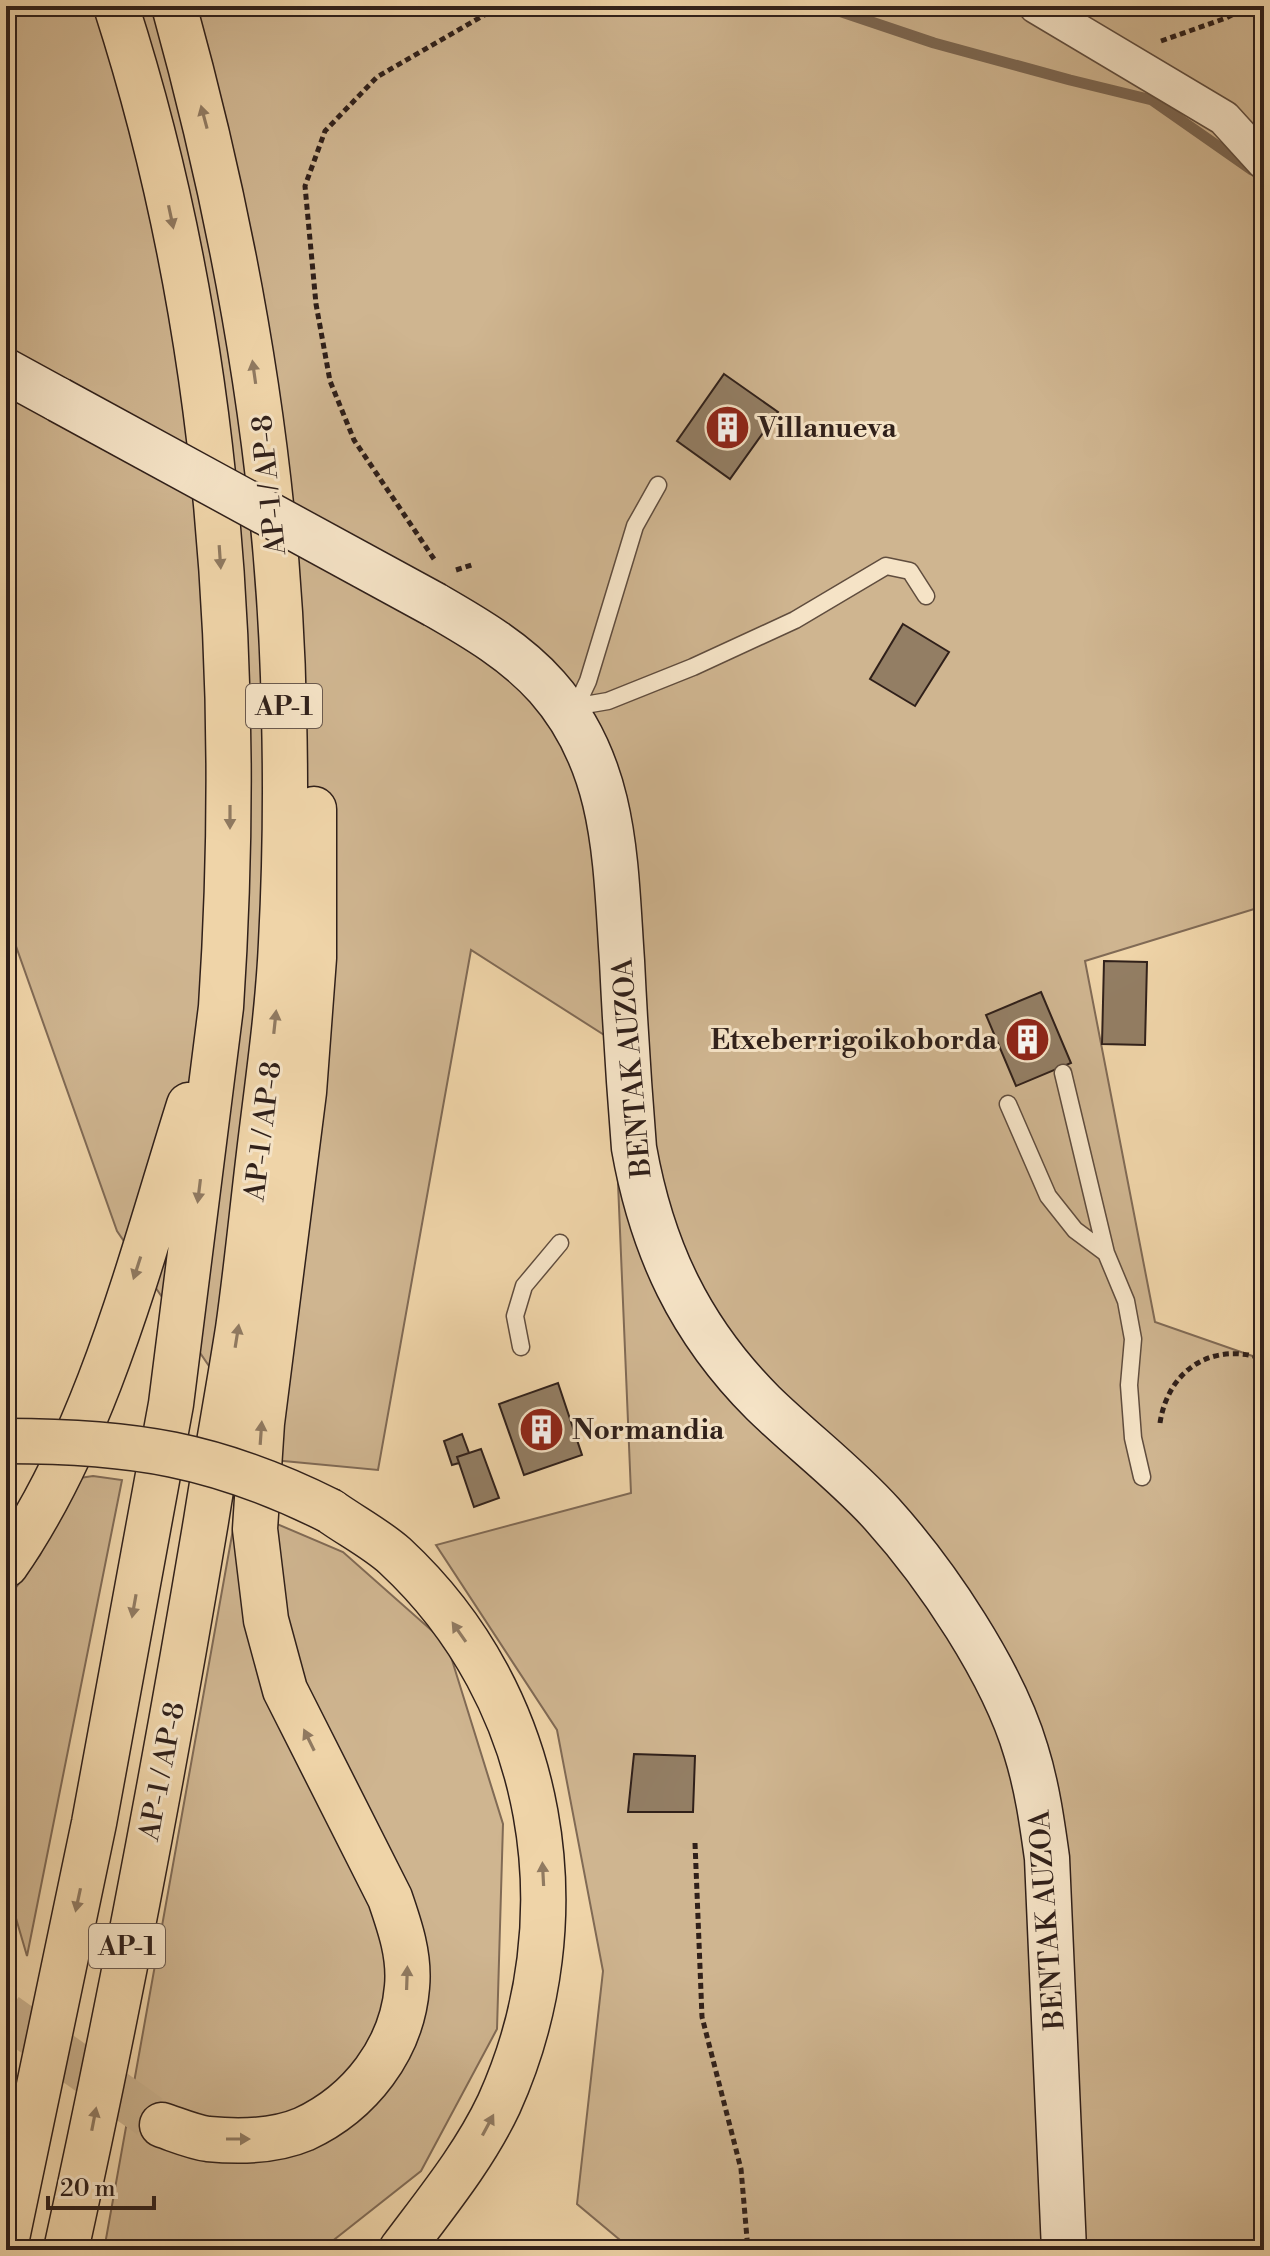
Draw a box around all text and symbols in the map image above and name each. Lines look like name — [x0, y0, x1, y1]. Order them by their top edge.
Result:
one-way arrow — [198, 104, 210, 129]
one-way arrow — [165, 205, 178, 230]
one-way arrow — [247, 359, 260, 384]
building icon: Villanueva — [703, 403, 751, 451]
place label: Villanueva — [757, 411, 897, 446]
street label: AP-1 / AP-8 — [245, 413, 294, 558]
one-way arrow — [214, 545, 227, 570]
road number: AP-1 — [246, 684, 322, 728]
one-way arrow — [223, 805, 236, 830]
street label: BENTAK AUZOA — [605, 956, 660, 1180]
one-way arrow — [268, 1009, 281, 1034]
building icon: Etxeberrigoikoborda — [1004, 1015, 1052, 1063]
place label: Etxeberrigoikoborda — [711, 1023, 998, 1058]
street label: AP-1 / AP-8 — [237, 1059, 289, 1204]
one-way arrow — [192, 1179, 205, 1204]
one-way arrow — [131, 1256, 143, 1280]
one-way arrow — [231, 1323, 243, 1348]
building icon: Normandia — [517, 1405, 565, 1453]
place label: Normandia — [572, 1413, 725, 1448]
one-way arrow — [255, 1420, 268, 1445]
one-way arrow — [127, 1594, 139, 1619]
one-way arrow — [452, 1622, 467, 1643]
street label: AP-1 / AP-8 — [132, 1699, 193, 1845]
one-way arrow — [302, 1729, 316, 1752]
street label: BENTAK AUZOA — [1022, 1808, 1073, 2032]
one-way arrow — [537, 1861, 550, 1886]
one-way arrow — [72, 1887, 84, 1912]
road number: AP-1 — [89, 1924, 165, 1968]
one-way arrow — [400, 1965, 413, 1990]
one-way arrow — [88, 2106, 101, 2131]
one-way arrow — [481, 2113, 494, 2136]
one-way arrow — [226, 2133, 251, 2145]
scale bar — [48, 2160, 154, 2210]
text: 20 m — [60, 2174, 116, 2204]

